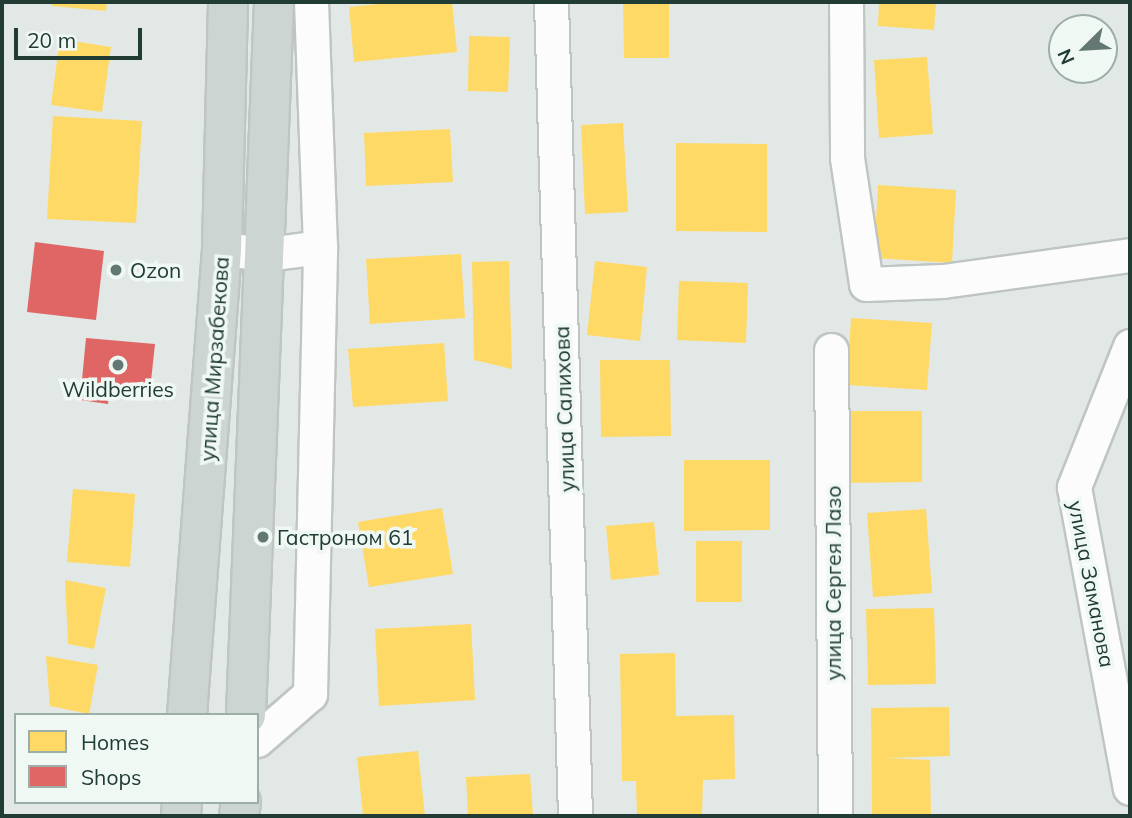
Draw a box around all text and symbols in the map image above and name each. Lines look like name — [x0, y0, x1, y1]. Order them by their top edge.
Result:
scale bar — [18, 14, 145, 58]
north arrow — [1048, 14, 1118, 84]
text: 20 m — [27, 27, 76, 53]
text: N — [1052, 45, 1080, 68]
street label: улица Мирзабекова — [194, 256, 234, 462]
place label: Ozon — [130, 257, 181, 283]
marker: Ozon — [108, 262, 124, 278]
street label: улица Салихова — [549, 325, 579, 493]
marker: Wildberries — [110, 357, 126, 373]
place label: Wildberries — [62, 376, 174, 402]
street label: улица Сергея Лазо — [820, 486, 846, 680]
street label: улица Заманова — [1063, 498, 1121, 670]
place label: Гастроном 61 — [277, 524, 413, 550]
marker: Гастроном 61 — [255, 529, 271, 545]
legend — [14, 713, 259, 804]
text: Homes — [81, 729, 149, 755]
text: Shops — [81, 764, 141, 790]

